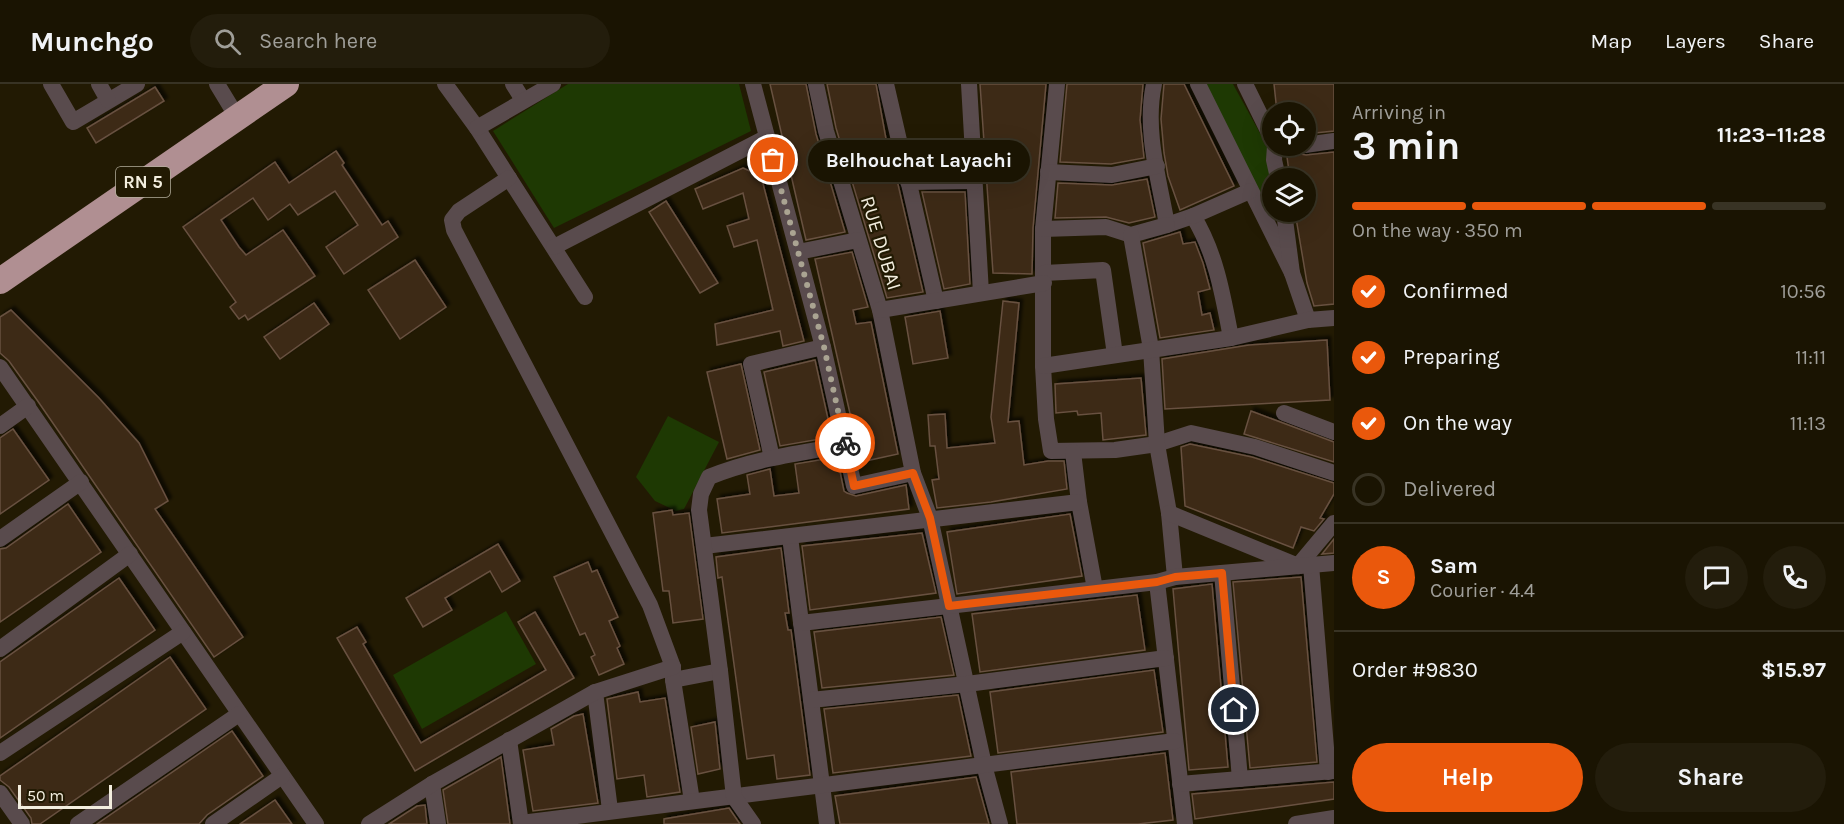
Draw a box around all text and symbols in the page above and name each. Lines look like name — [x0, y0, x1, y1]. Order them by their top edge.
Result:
search box — [190, 14, 610, 68]
text: Munchgo — [30, 25, 154, 58]
icon: search — [211, 25, 244, 58]
text: Search here — [259, 28, 377, 54]
text: Map — [1590, 29, 1632, 53]
text: Layers — [1665, 29, 1726, 53]
text: Share — [1759, 29, 1814, 53]
text: Arriving in — [1352, 101, 1446, 124]
map controls — [1262, 102, 1316, 222]
button: locate — [1262, 102, 1316, 156]
text: 11:23–11:28 — [1717, 122, 1826, 148]
text: 3 min — [1352, 123, 1460, 169]
pin — [747, 134, 798, 185]
callout: Belhouchat Layachi — [809, 139, 1031, 181]
icon: bag — [756, 143, 789, 176]
text: Belhouchat Layachi — [826, 149, 1012, 172]
road number: RN 5 — [116, 167, 170, 197]
button: layers — [1262, 168, 1316, 222]
street label: RUE DUBAI — [856, 193, 906, 293]
text: On the way · 350 m — [1352, 219, 1523, 242]
icon: check — [1352, 275, 1385, 308]
text: Confirmed — [1403, 278, 1509, 304]
text: 10:56 — [1780, 280, 1826, 303]
icon: check — [1352, 341, 1385, 374]
text: Preparing — [1403, 344, 1500, 370]
text: 11:11 — [1795, 346, 1826, 369]
icon: check — [1352, 407, 1385, 440]
text: On the way — [1403, 410, 1512, 436]
text: 11:13 — [1790, 412, 1826, 435]
courier — [815, 413, 875, 473]
icon: bike — [829, 427, 862, 460]
text: Delivered — [1403, 476, 1496, 502]
button: chat — [1685, 546, 1748, 609]
button: phone — [1763, 546, 1826, 609]
text: Sam — [1430, 553, 1478, 579]
text: S — [1376, 564, 1391, 590]
text: Courier · 4.4 — [1430, 579, 1535, 602]
text: Order #9830 — [1352, 657, 1478, 683]
text: $15.97 — [1761, 657, 1826, 683]
pin — [1208, 684, 1259, 735]
icon: home — [1217, 693, 1250, 726]
button: Help — [1352, 743, 1583, 812]
button: Share — [1595, 743, 1826, 812]
scale bar — [18, 782, 112, 810]
text: 50 m — [27, 786, 64, 805]

